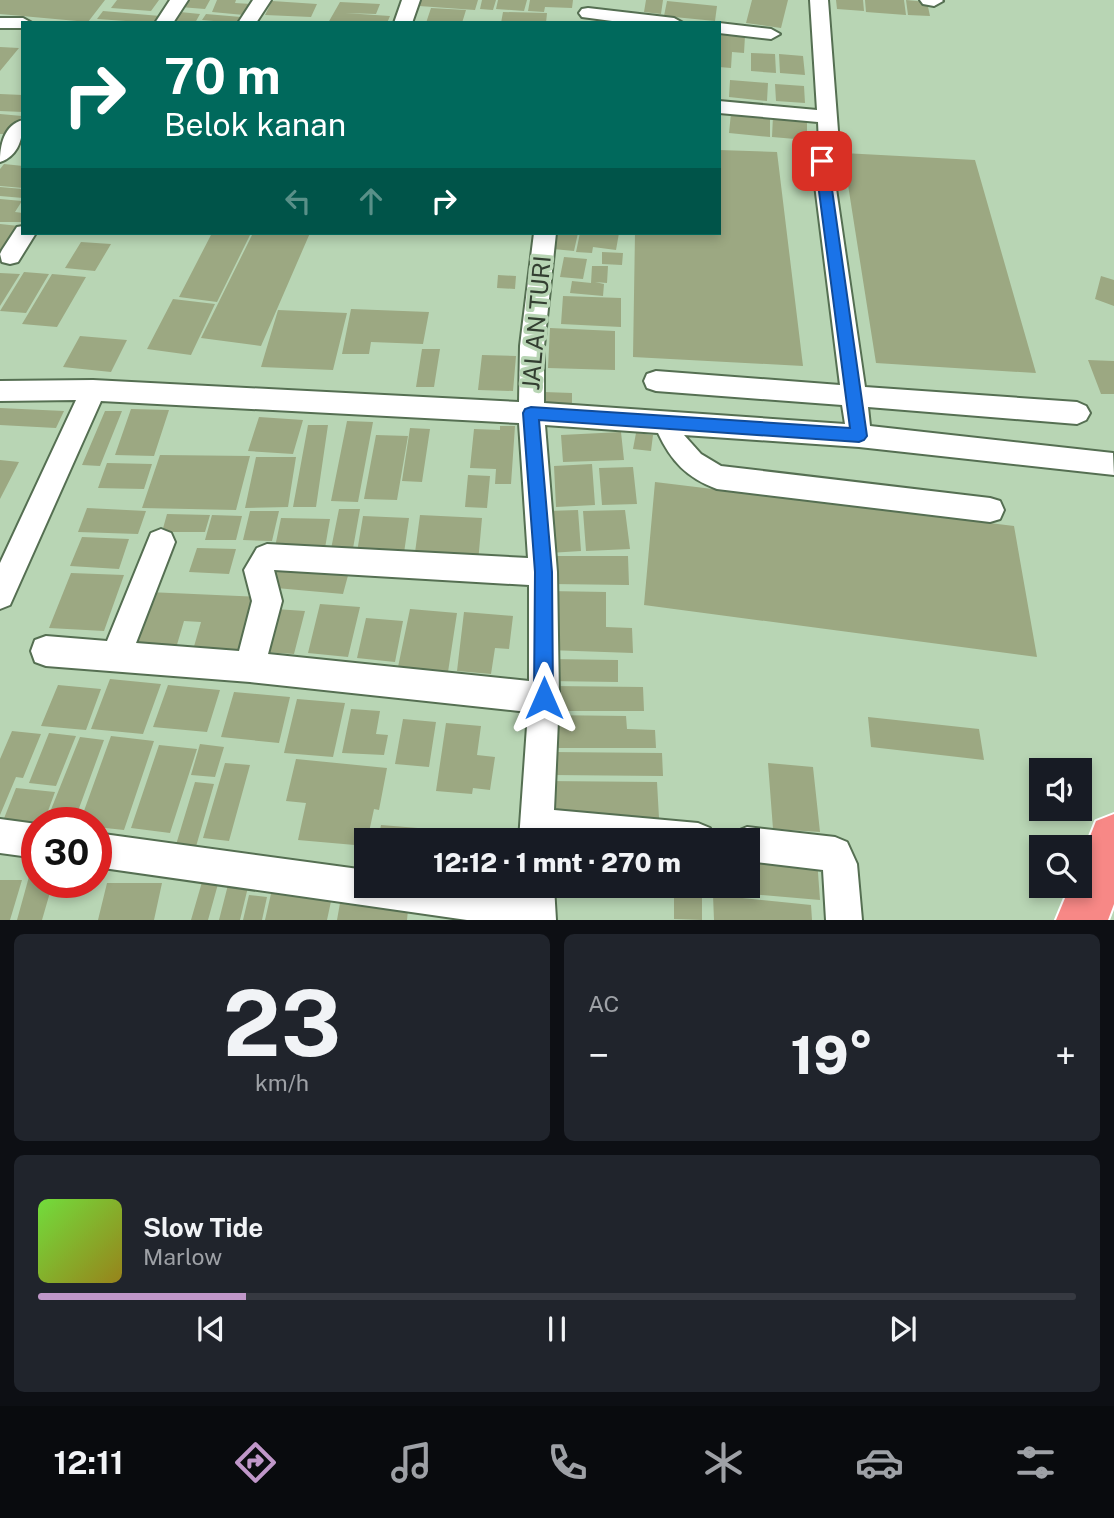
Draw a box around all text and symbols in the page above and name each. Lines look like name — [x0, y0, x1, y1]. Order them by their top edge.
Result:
text: 70 m — [164, 47, 281, 105]
icon: right — [49, 49, 140, 140]
text: Belok kanan — [164, 106, 346, 143]
pin — [792, 131, 852, 191]
icon: arrive — [803, 142, 841, 180]
icon: left — [279, 182, 317, 220]
icon: ahead — [352, 182, 390, 220]
icon: right — [425, 182, 463, 220]
street label: JALAN TURI — [516, 255, 556, 391]
position arrow — [507, 661, 581, 735]
map controls — [1029, 758, 1092, 898]
button: sound — [1029, 758, 1092, 821]
speed limit sign: 30 — [21, 807, 112, 898]
button: search — [1029, 835, 1092, 898]
text: 12:12 · 1 mnt · 270 m — [433, 847, 681, 878]
text: 23 — [223, 970, 341, 1076]
text: AC — [588, 990, 619, 1017]
text: 19° — [791, 1025, 873, 1086]
text: − — [588, 1033, 609, 1078]
text: + — [1055, 1033, 1076, 1078]
text: km/h — [255, 1069, 309, 1096]
text: Slow Tide — [143, 1212, 263, 1243]
text: Marlow — [143, 1243, 222, 1270]
icon: previous — [192, 1310, 230, 1348]
icon: pause — [538, 1310, 576, 1348]
icon: next — [884, 1310, 922, 1348]
icon: directions — [231, 1438, 280, 1487]
icon: music — [387, 1438, 436, 1487]
icon: phone — [543, 1438, 592, 1487]
icon: climate — [699, 1438, 748, 1487]
icon: car — [855, 1438, 904, 1487]
icon: filters — [1011, 1438, 1060, 1487]
text: 12:11 — [54, 1444, 124, 1481]

